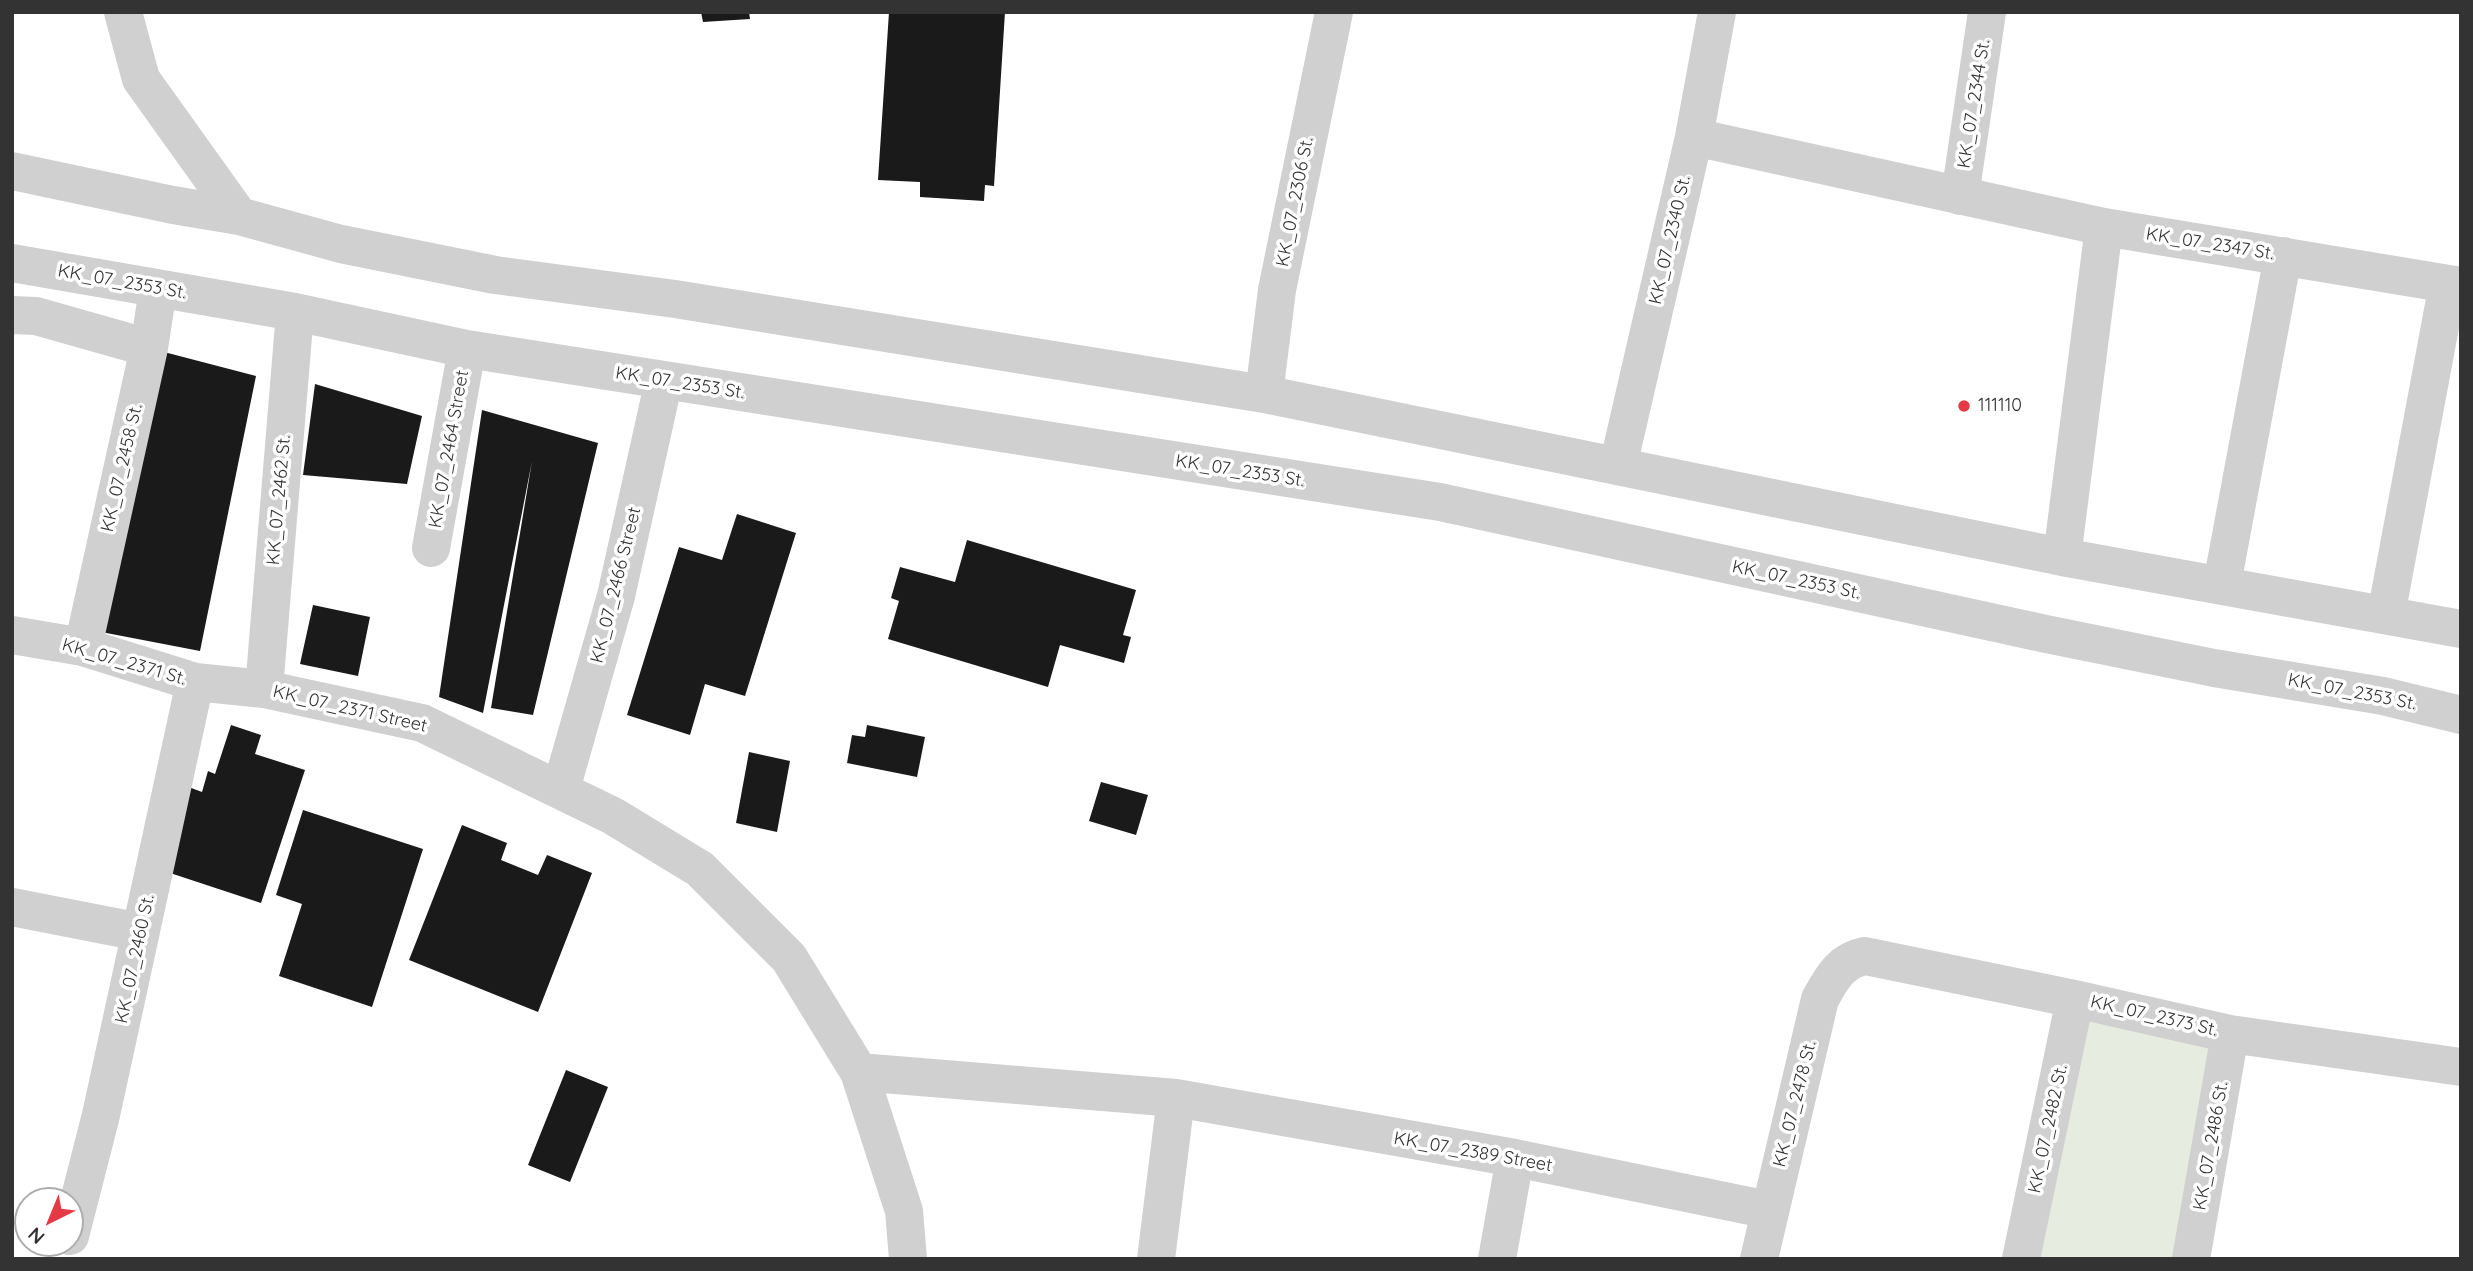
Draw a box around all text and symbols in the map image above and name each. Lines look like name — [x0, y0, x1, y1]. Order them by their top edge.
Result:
street label: KK_07_2344 St. — [1953, 38, 1995, 170]
street label: KK_07_2306 St. — [1272, 135, 1318, 269]
street label: KK_07_2340 St. — [1645, 174, 1695, 306]
street label: KK_07_2347 St. — [2144, 223, 2276, 265]
street label: KK_07_2353 St. — [56, 260, 188, 304]
street label: KK_07_2353 St. — [614, 362, 746, 404]
street label: KK_07_2464 Street — [424, 368, 474, 530]
place label: 111110 — [1978, 395, 2022, 417]
marker: 111110 — [1956, 398, 1972, 414]
street label: KK_07_2458 St. — [97, 402, 147, 534]
street label: KK_07_2462 St. — [263, 434, 295, 566]
street label: KK_07_2353 St. — [1174, 450, 1306, 492]
street label: KK_07_2466 Street — [586, 505, 646, 665]
street label: KK_07_2353 St. — [1730, 556, 1862, 604]
street label: KK_07_2371 St. — [60, 634, 188, 690]
street label: KK_07_2353 St. — [2286, 669, 2418, 715]
street label: KK_07_2371 Street — [271, 681, 429, 737]
street label: KK_07_2460 St. — [111, 893, 159, 1025]
street label: KK_07_2373 St. — [2088, 991, 2220, 1041]
street label: KK_07_2478 St. — [1769, 1039, 1821, 1169]
street label: KK_07_2482 St. — [2024, 1063, 2072, 1195]
street label: KK_07_2486 St. — [2189, 1080, 2233, 1212]
street label: KK_07_2389 Street — [1392, 1127, 1554, 1177]
north arrow — [14, 1187, 84, 1257]
text: N — [23, 1222, 49, 1249]

